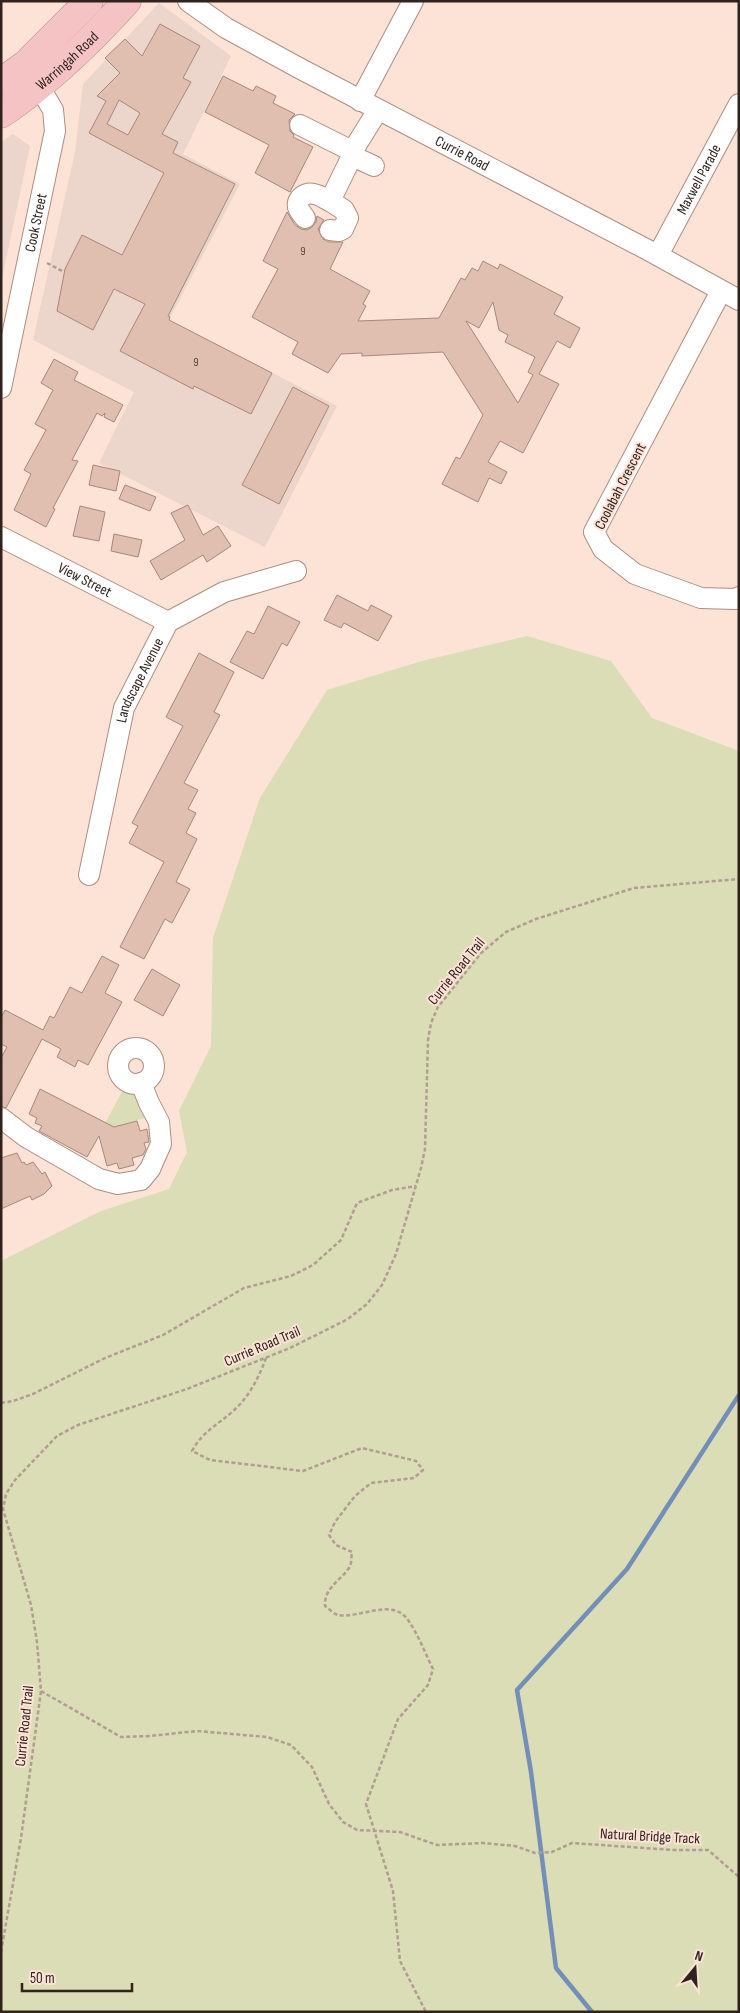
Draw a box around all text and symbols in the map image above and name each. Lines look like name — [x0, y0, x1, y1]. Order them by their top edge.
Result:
street label: Warringah Road — [32, 28, 103, 95]
street label: Currie Road — [432, 132, 492, 176]
street label: Maxwell Parade — [673, 141, 726, 218]
street label: Cook Street — [21, 191, 52, 254]
house number: 9 — [300, 244, 306, 259]
house number: 9 — [193, 355, 199, 370]
street label: Coolabah Crescent — [590, 439, 651, 533]
street label: View Street — [54, 558, 115, 602]
street label: Landscape Avenue — [112, 635, 168, 725]
street label: Currie Road Trail — [423, 934, 489, 1009]
street label: Currie Road Trail — [221, 1322, 303, 1371]
street label: Currie Road Trail — [11, 1685, 38, 1767]
street label: Natural Bridge Track — [599, 1824, 701, 1849]
north arrow — [670, 1943, 720, 1993]
text: N — [693, 1947, 705, 1965]
scale bar — [22, 1960, 132, 1992]
text: 50 m — [30, 1969, 55, 1988]

